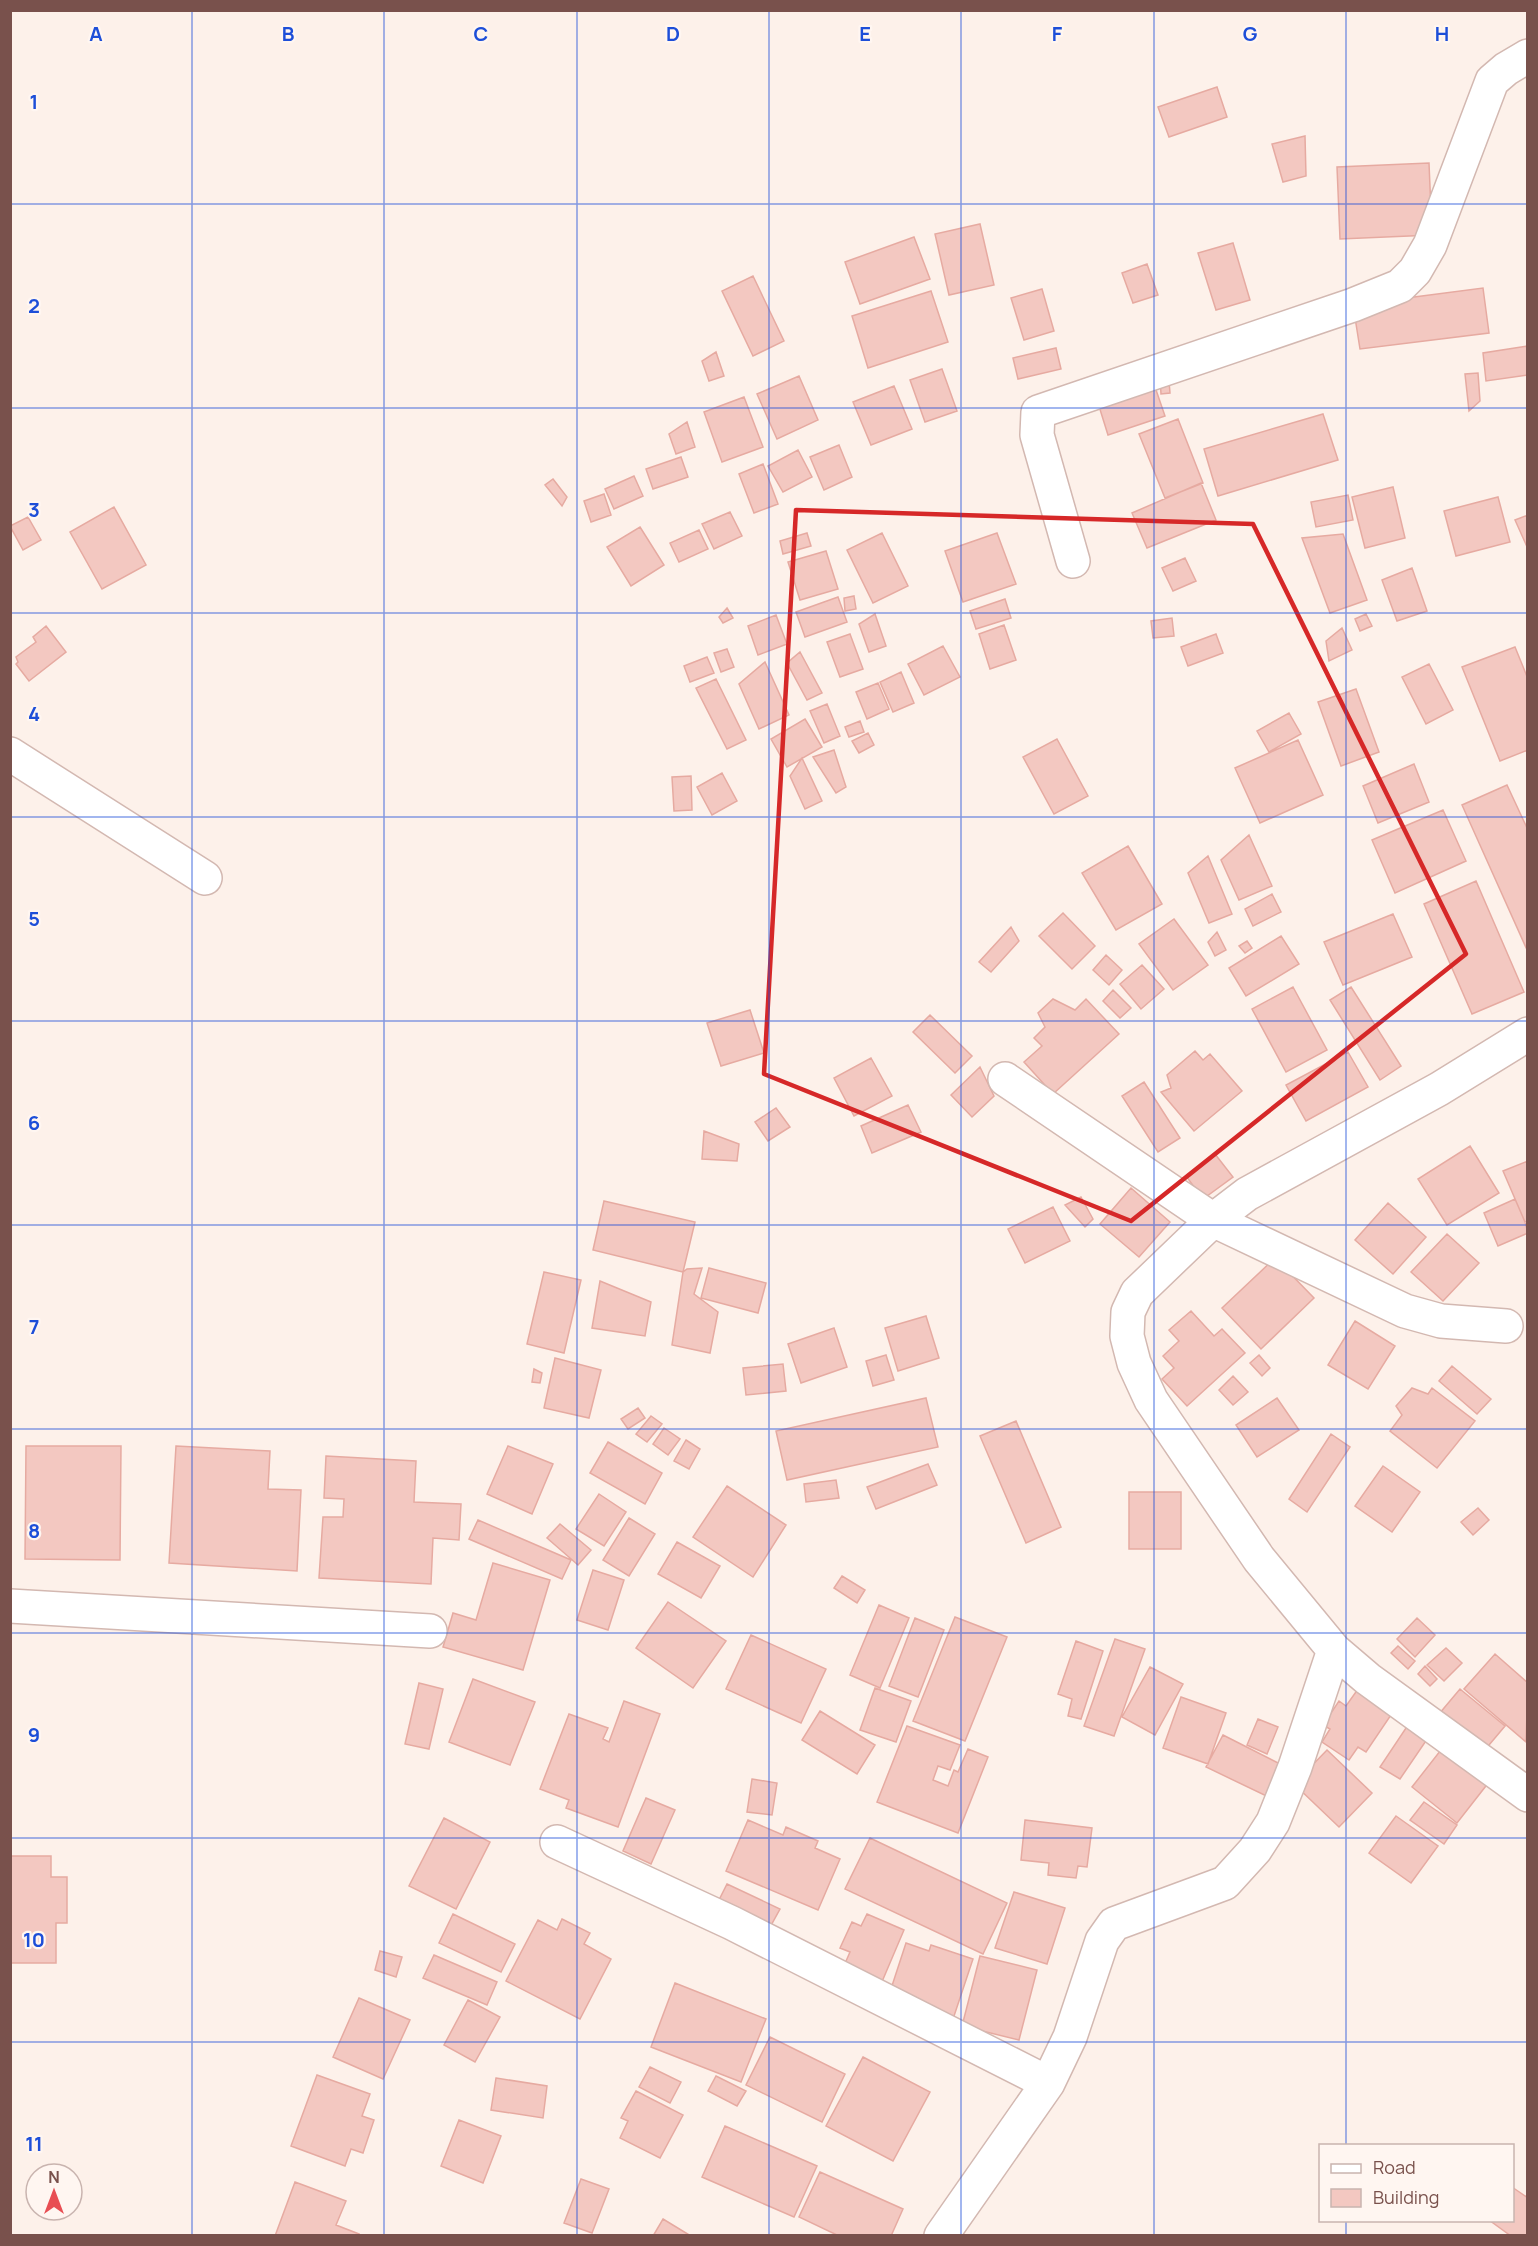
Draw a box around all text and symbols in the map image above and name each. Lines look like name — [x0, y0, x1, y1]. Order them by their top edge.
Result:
text: A — [89, 20, 103, 47]
text: B — [282, 20, 295, 47]
text: C — [474, 20, 488, 47]
text: D — [666, 20, 680, 47]
text: E — [859, 20, 871, 47]
text: F — [1052, 20, 1063, 47]
text: G — [1243, 20, 1258, 47]
text: H — [1435, 20, 1449, 47]
text: 1 — [30, 88, 38, 115]
text: 2 — [28, 292, 40, 319]
text: 3 — [28, 496, 40, 523]
text: 4 — [28, 700, 40, 727]
text: 5 — [28, 905, 40, 932]
text: 6 — [28, 1109, 40, 1136]
text: 7 — [29, 1313, 39, 1340]
text: 8 — [28, 1517, 40, 1544]
text: 9 — [28, 1721, 40, 1748]
text: 10 — [23, 1926, 45, 1953]
text: 11 — [25, 2130, 43, 2157]
legend — [1319, 2144, 1514, 2222]
text: Road — [1373, 2155, 1416, 2179]
north arrow — [24, 2162, 84, 2222]
text: N — [48, 2166, 60, 2188]
text: Building — [1373, 2185, 1439, 2209]

